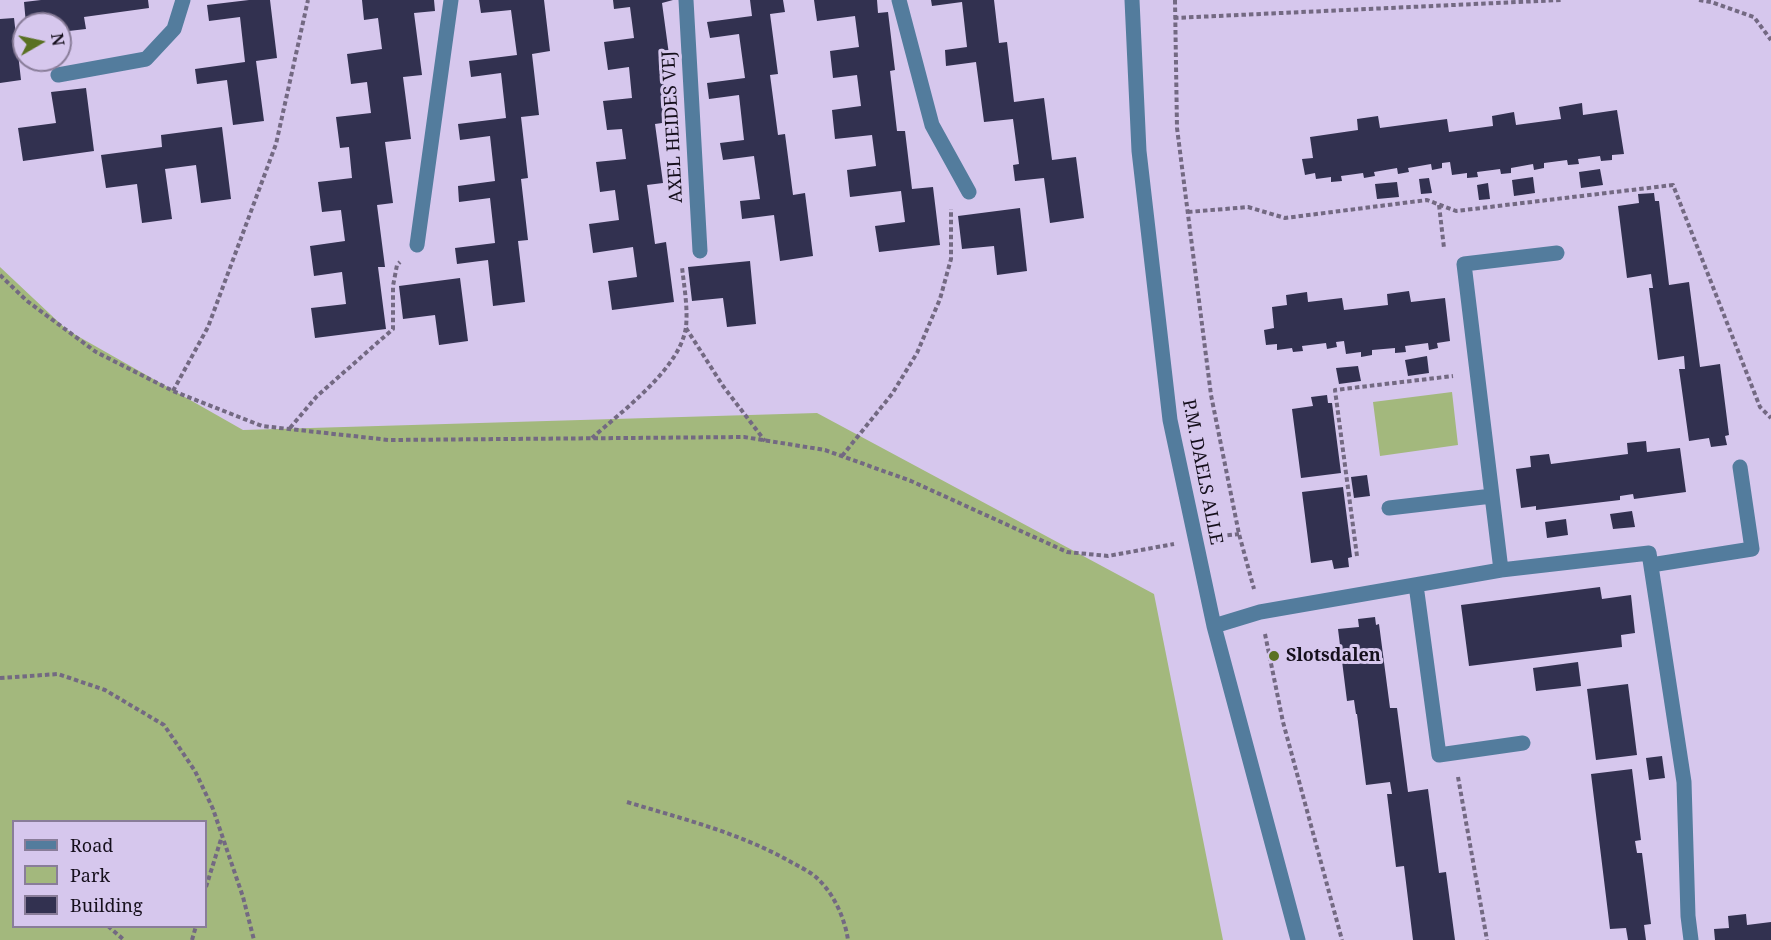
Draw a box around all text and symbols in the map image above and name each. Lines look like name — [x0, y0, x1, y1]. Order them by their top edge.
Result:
north arrow — [12, 12, 72, 72]
text: N — [46, 32, 70, 47]
street label: AXEL HEIDES VEJ — [658, 50, 688, 204]
street label: P.M. DAELS ALLE — [1177, 397, 1227, 547]
place label: Slotsdalen — [1286, 645, 1381, 667]
marker: Slotsdalen — [1267, 649, 1281, 663]
legend — [12, 820, 207, 928]
text: Road — [70, 833, 113, 857]
text: Park — [70, 863, 110, 887]
text: Building — [70, 893, 143, 917]

